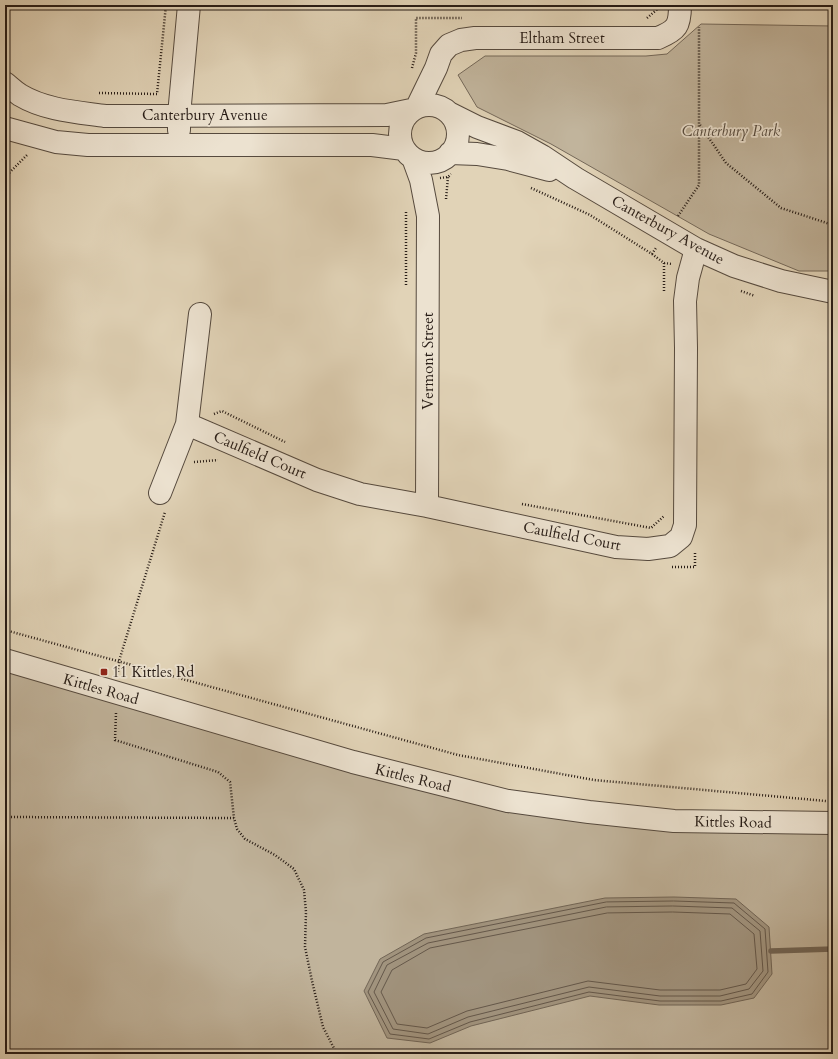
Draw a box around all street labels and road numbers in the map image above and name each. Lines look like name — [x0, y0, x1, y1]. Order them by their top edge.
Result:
street label: Eltham Street — [519, 28, 605, 48]
street label: Canterbury Avenue — [142, 105, 268, 125]
street label: Canterbury Avenue — [608, 191, 728, 269]
street label: Vermont Street — [418, 312, 438, 410]
street label: Caulfield Court — [210, 426, 310, 484]
street label: Caulfield Court — [521, 517, 623, 555]
street label: Kittles Road — [61, 669, 141, 709]
street label: Kittles Road — [373, 759, 453, 797]
street label: Kittles Road — [694, 811, 772, 833]

